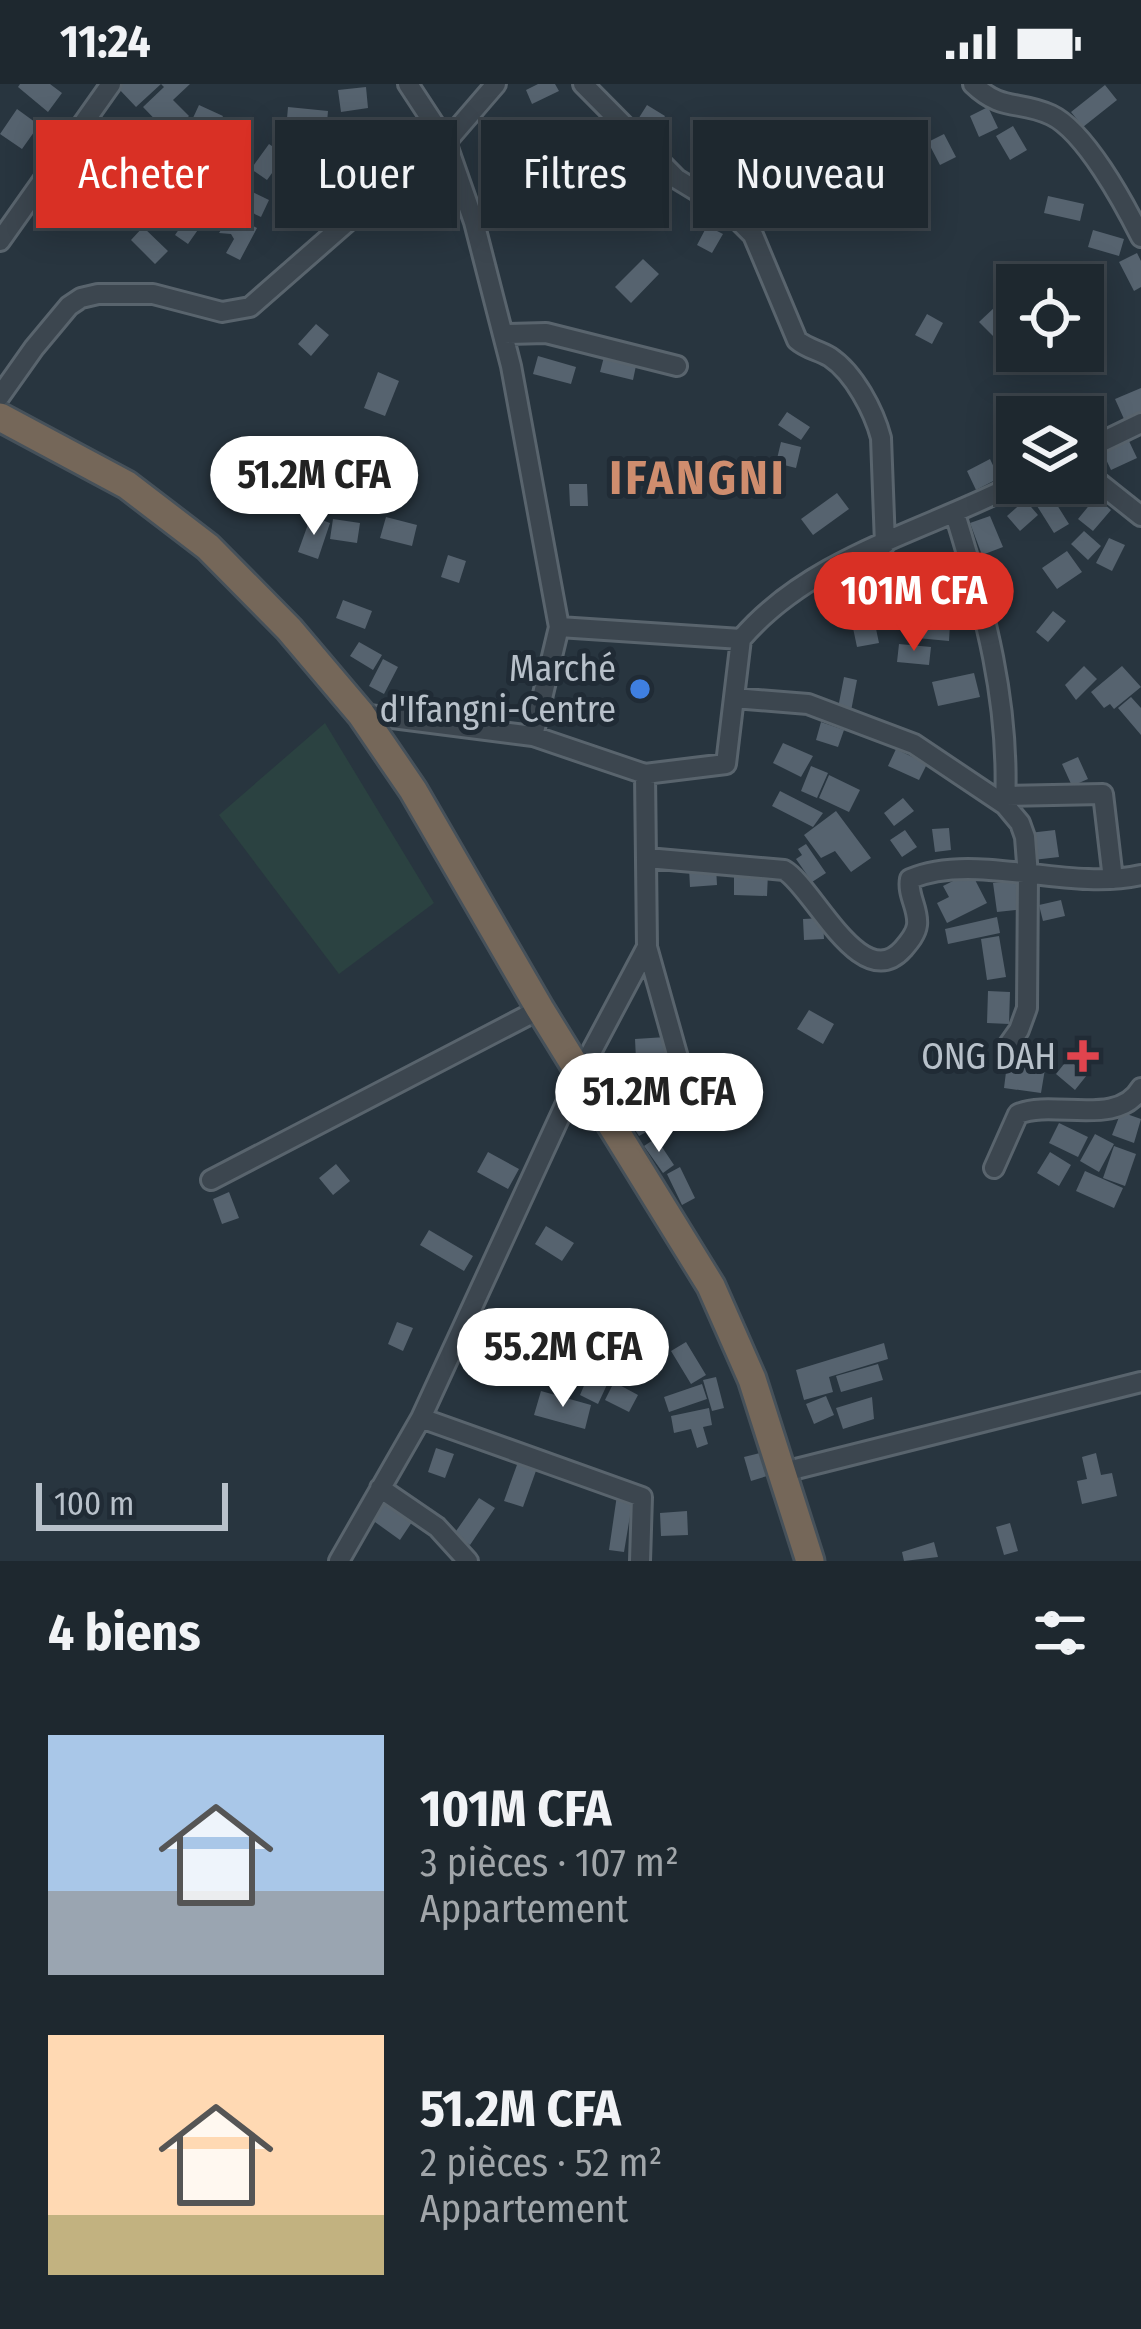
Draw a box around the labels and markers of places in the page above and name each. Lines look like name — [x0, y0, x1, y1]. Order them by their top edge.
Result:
pin: 51.2M CFA — [177, 436, 451, 538]
pin: 101M CFA — [790, 552, 1038, 654]
place label: Marché d'Ifangni-Centre — [379, 647, 616, 732]
marker: Marché d'Ifangni-Centre — [627, 676, 653, 702]
place label: ONG DAH — [921, 1035, 1056, 1079]
marker: ONG DAH — [1067, 1040, 1099, 1072]
pin: 51.2M CFA — [522, 1053, 796, 1155]
pin: 55.2M CFA — [426, 1308, 700, 1410]

